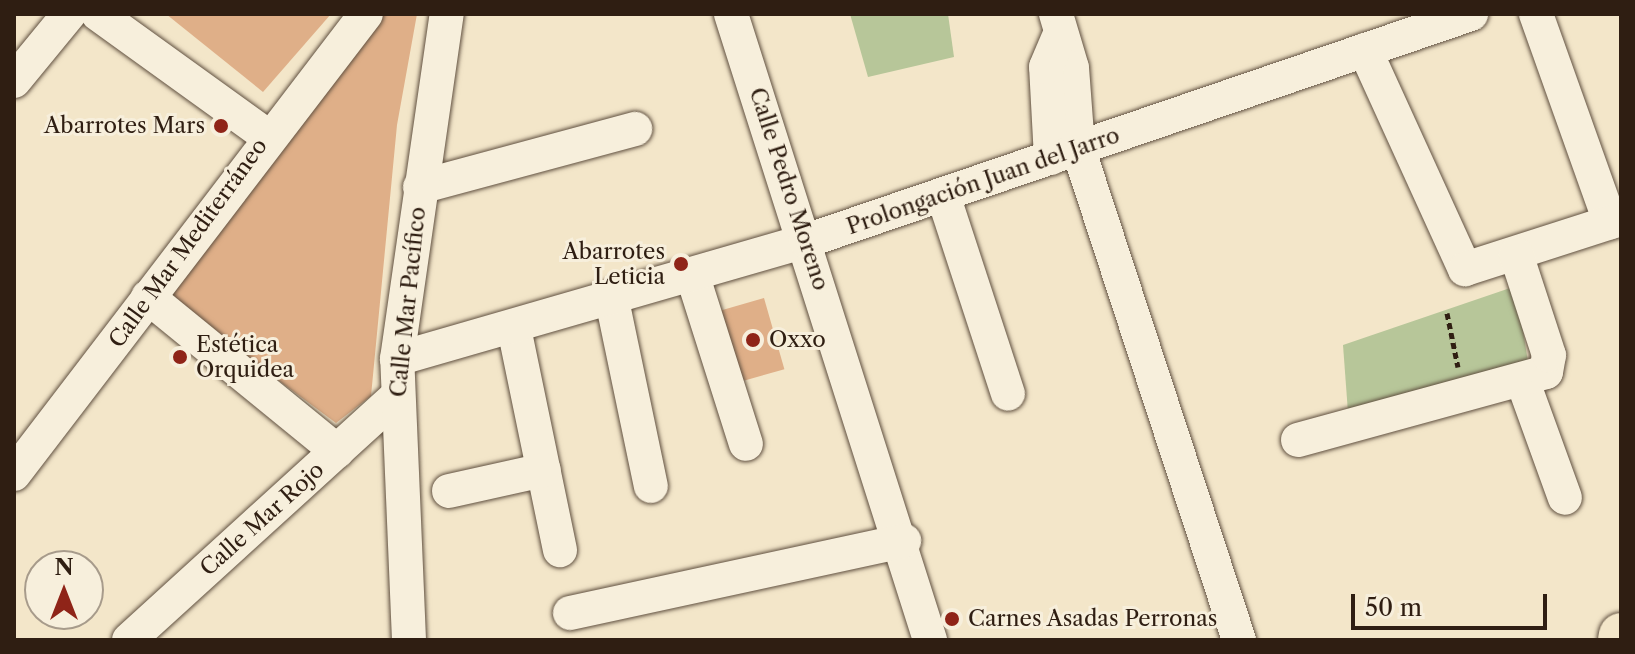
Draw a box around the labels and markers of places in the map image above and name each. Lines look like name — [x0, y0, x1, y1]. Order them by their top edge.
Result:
place label: Abarrotes Mars — [44, 113, 205, 139]
marker: Abarrotes Mars — [212, 117, 230, 135]
place label: Abarrotes Leticia — [562, 238, 665, 290]
marker: Abarrotes Leticia — [672, 255, 690, 273]
place label: Oxxo — [769, 327, 826, 353]
place label: Estética Orquidea — [196, 331, 294, 382]
marker: Oxxo — [744, 331, 762, 349]
marker: Estética Orquidea — [171, 348, 189, 366]
place label: Carnes Asadas Perronas — [968, 606, 1218, 632]
marker: Carnes Asadas Perronas — [943, 610, 961, 628]

